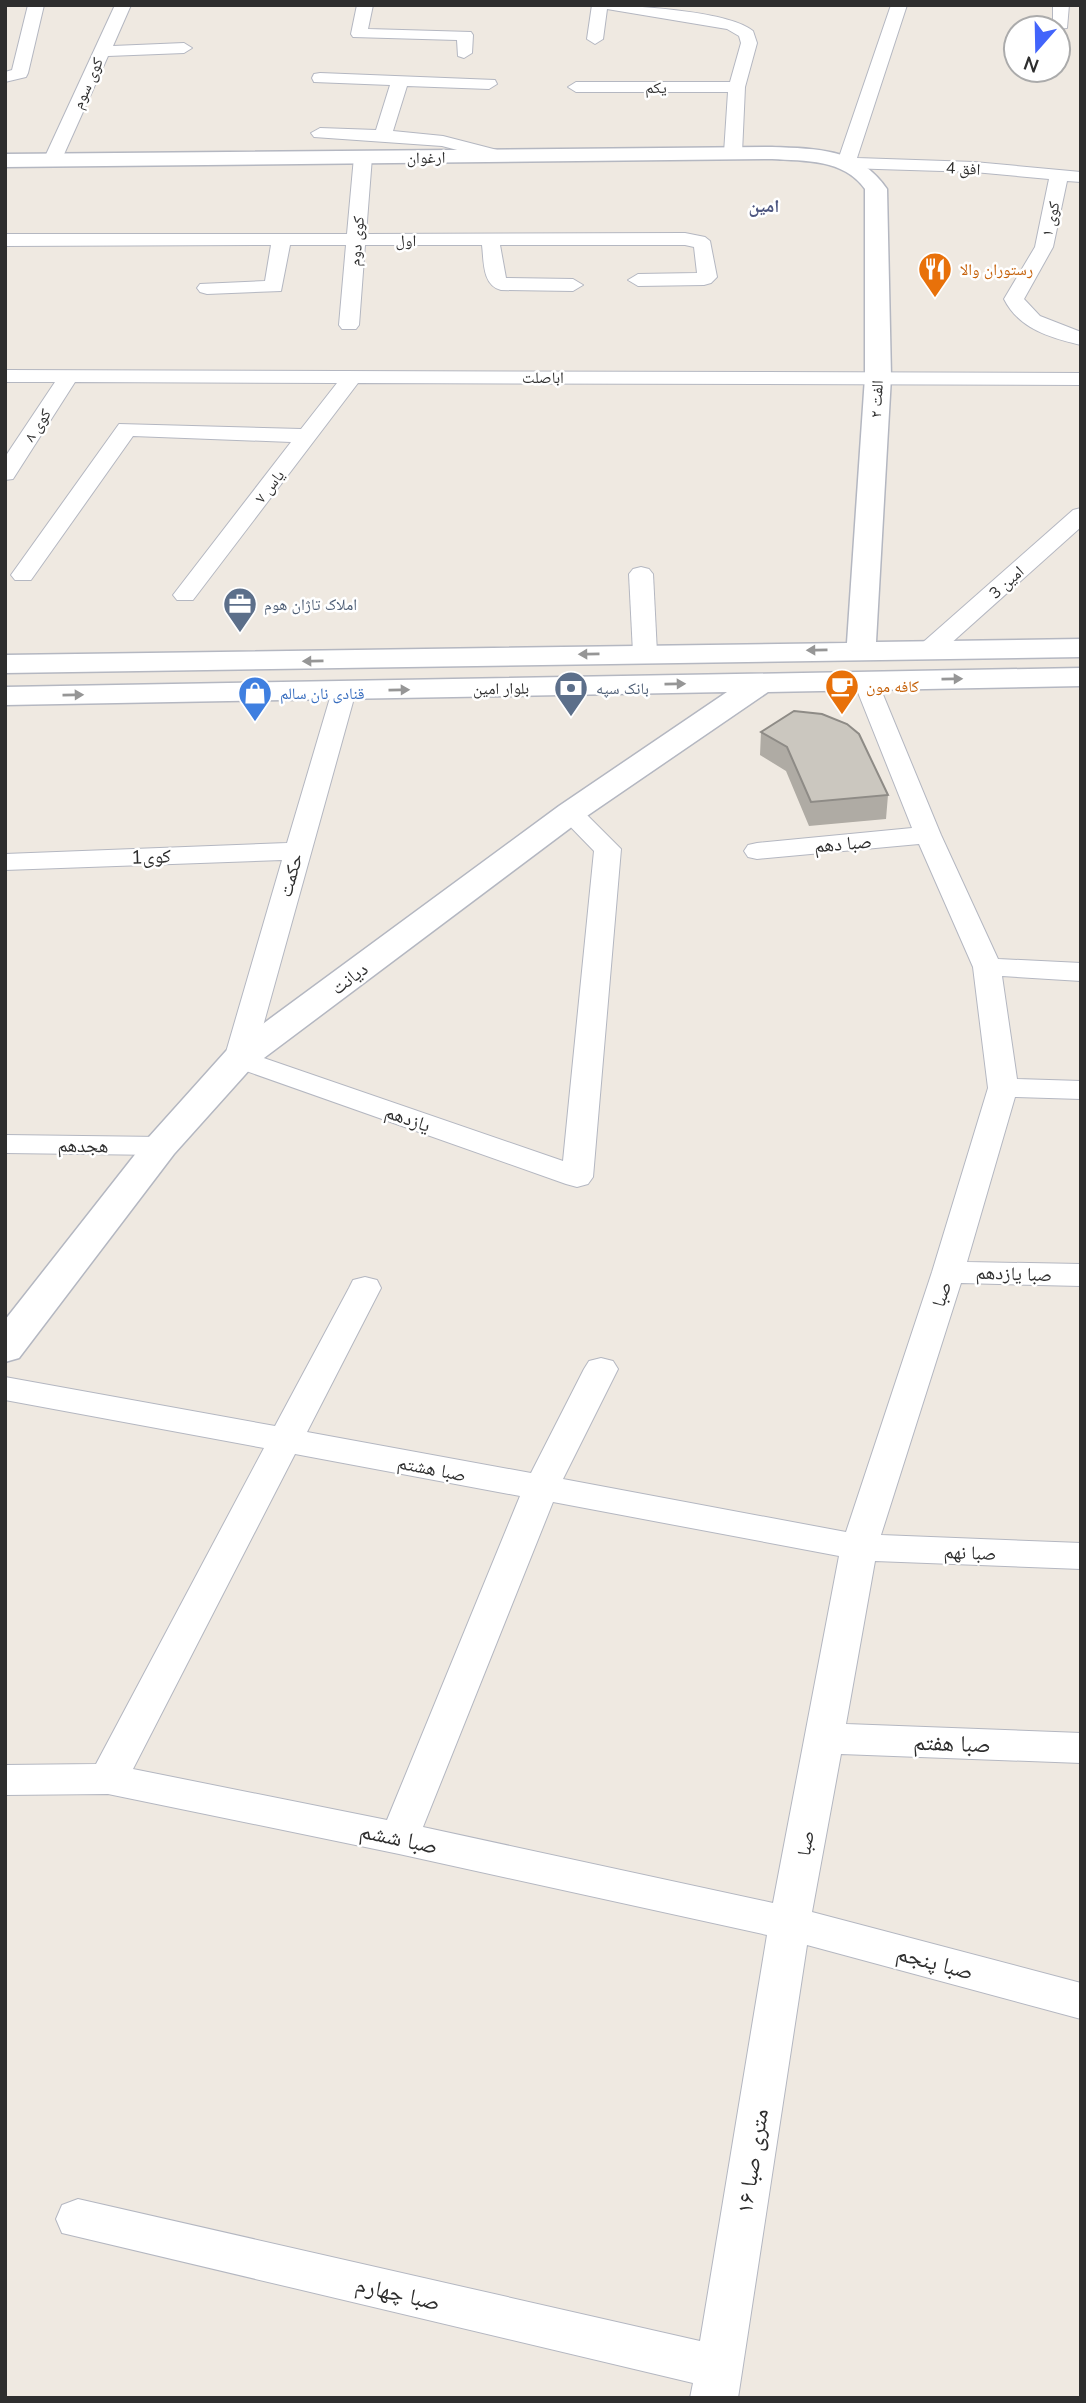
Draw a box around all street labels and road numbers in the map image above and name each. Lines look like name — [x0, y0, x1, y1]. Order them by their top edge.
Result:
street label: کوی سوم — [67, 54, 108, 112]
street label: یکم — [645, 77, 667, 98]
street label: ارغوان — [406, 147, 446, 168]
street label: افق 4 — [945, 157, 981, 180]
street label: کوی ۱ — [1036, 199, 1065, 239]
street label: کوی دوم — [344, 215, 369, 267]
street label: اول — [396, 230, 416, 251]
street label: اباصلت — [522, 367, 564, 387]
street label: الفت ۲ — [865, 380, 887, 418]
street label: کوی ۸ — [19, 404, 56, 446]
street label: یاس ۷ — [250, 465, 289, 507]
street label: امین 3 — [984, 561, 1028, 604]
street label: بلوار امین — [473, 678, 529, 699]
street label: صبا دهم — [813, 829, 873, 858]
street label: کوی1 — [131, 843, 171, 869]
street label: حکمت — [272, 850, 308, 900]
street label: دیانت — [326, 956, 372, 1000]
street label: یازدهم — [382, 1099, 434, 1138]
street label: هجدهم — [57, 1133, 109, 1158]
street label: صبا یازدهم — [975, 1260, 1053, 1287]
street label: صبا — [926, 1278, 956, 1310]
street label: صبا هشتم — [395, 1450, 468, 1487]
street label: صبا نهم — [943, 1539, 997, 1566]
street label: صبا هفتم — [913, 1727, 991, 1760]
street label: صبا ششم — [357, 1815, 441, 1862]
street label: صبا — [791, 1828, 819, 1858]
street label: صبا پنجم — [893, 1937, 977, 1988]
street label: ۱۶ متری صبا — [729, 2107, 774, 2215]
street label: صبا چهارم — [353, 2269, 443, 2318]

